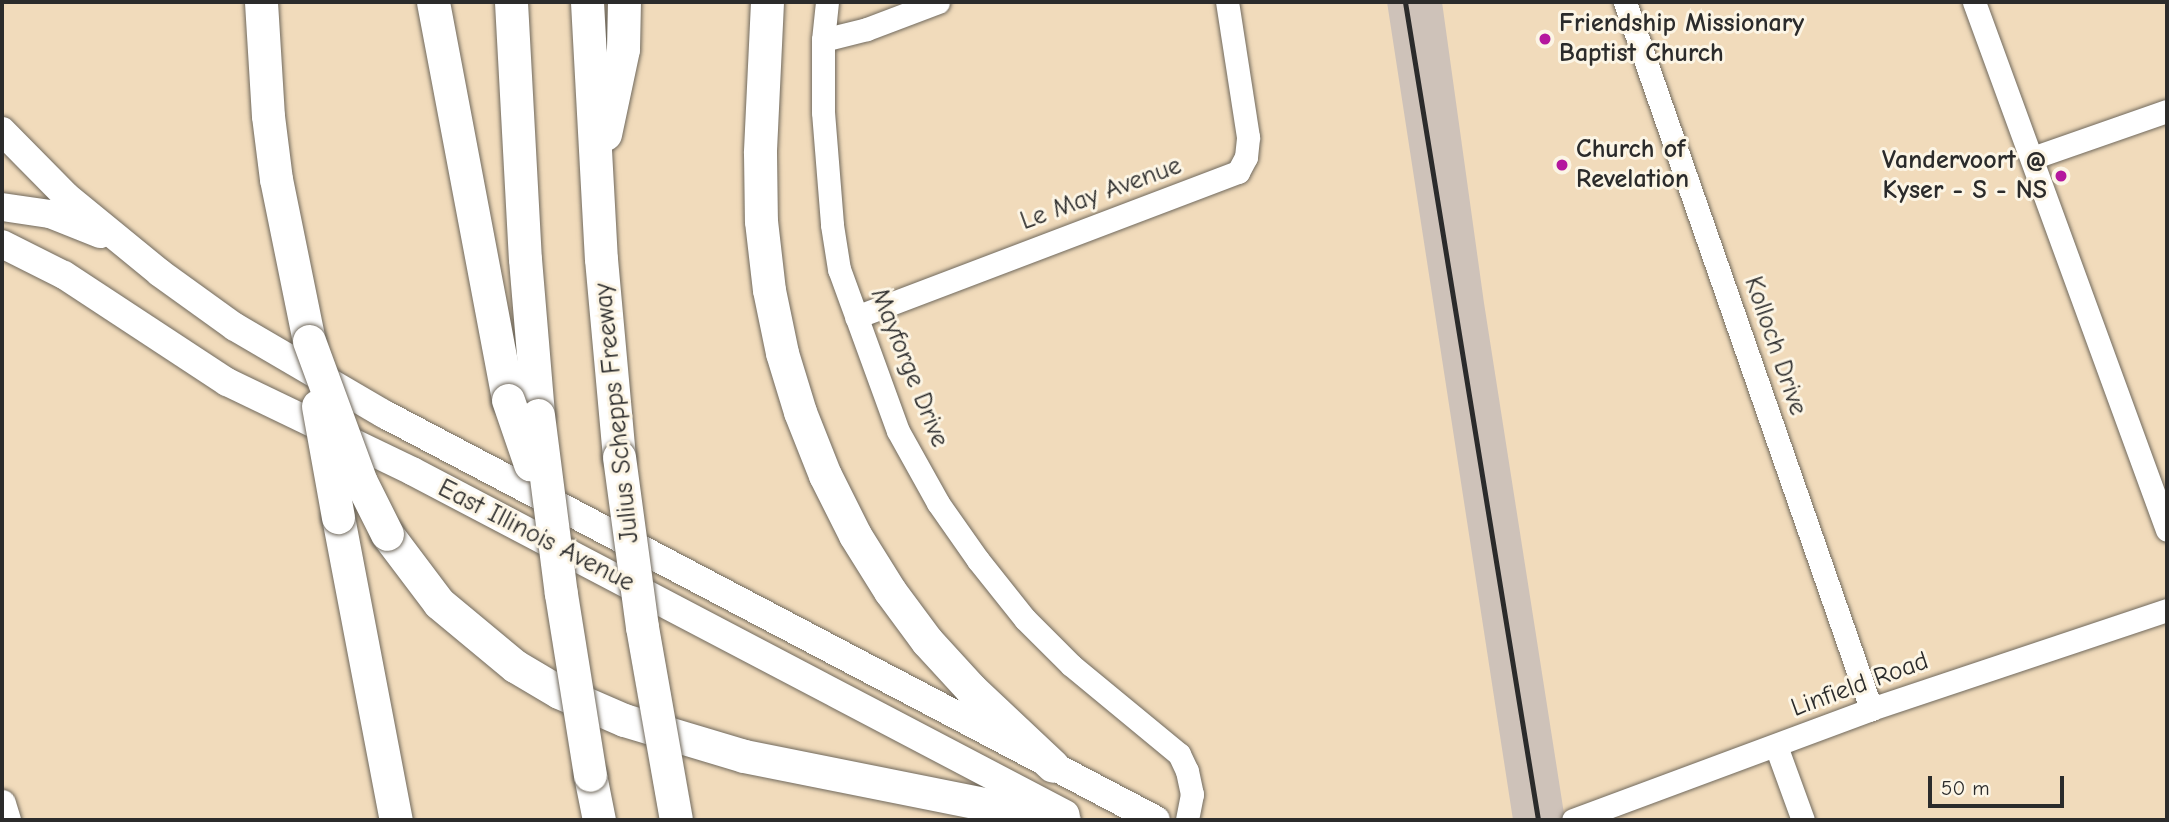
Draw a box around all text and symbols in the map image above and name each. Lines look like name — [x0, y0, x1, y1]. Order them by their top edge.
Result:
place label: Friendship Missionary Baptist Church — [1559, 8, 1804, 70]
marker: Friendship Missionary Baptist Church — [1537, 31, 1553, 47]
place label: Church of Revelation — [1576, 134, 1689, 196]
place label: Vandervoort @ Kyser - S - NS — [1882, 145, 2047, 206]
street label: Le May Avenue — [1016, 150, 1186, 238]
marker: Church of Revelation — [1554, 157, 1570, 173]
marker: Vandervoort @ Kyser - S - NS — [2053, 168, 2069, 184]
street label: Kolloch Drive — [1737, 273, 1813, 419]
street label: Julius Schepps Freeway — [588, 281, 646, 545]
street label: Mayforge Drive — [863, 284, 955, 452]
street label: East Illinois Avenue — [433, 473, 639, 599]
street label: Linfield Road — [1787, 646, 1933, 724]
scale bar — [1931, 762, 2068, 806]
text: 50 m — [1941, 776, 1990, 800]

